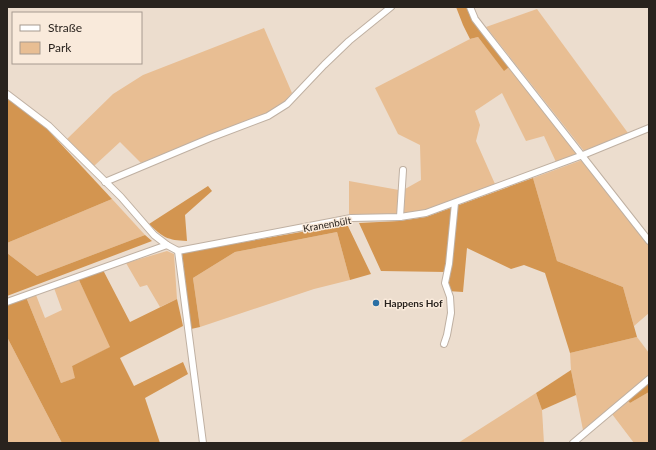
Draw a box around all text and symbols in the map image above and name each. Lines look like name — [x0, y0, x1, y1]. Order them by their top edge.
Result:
legend — [12, 12, 142, 64]
text: Straße — [48, 20, 82, 35]
text: Park — [48, 40, 72, 55]
street label: Kranenbült — [302, 214, 352, 234]
place label: Happens Hof — [384, 297, 443, 309]
marker: Happens Hof — [371, 298, 381, 308]

